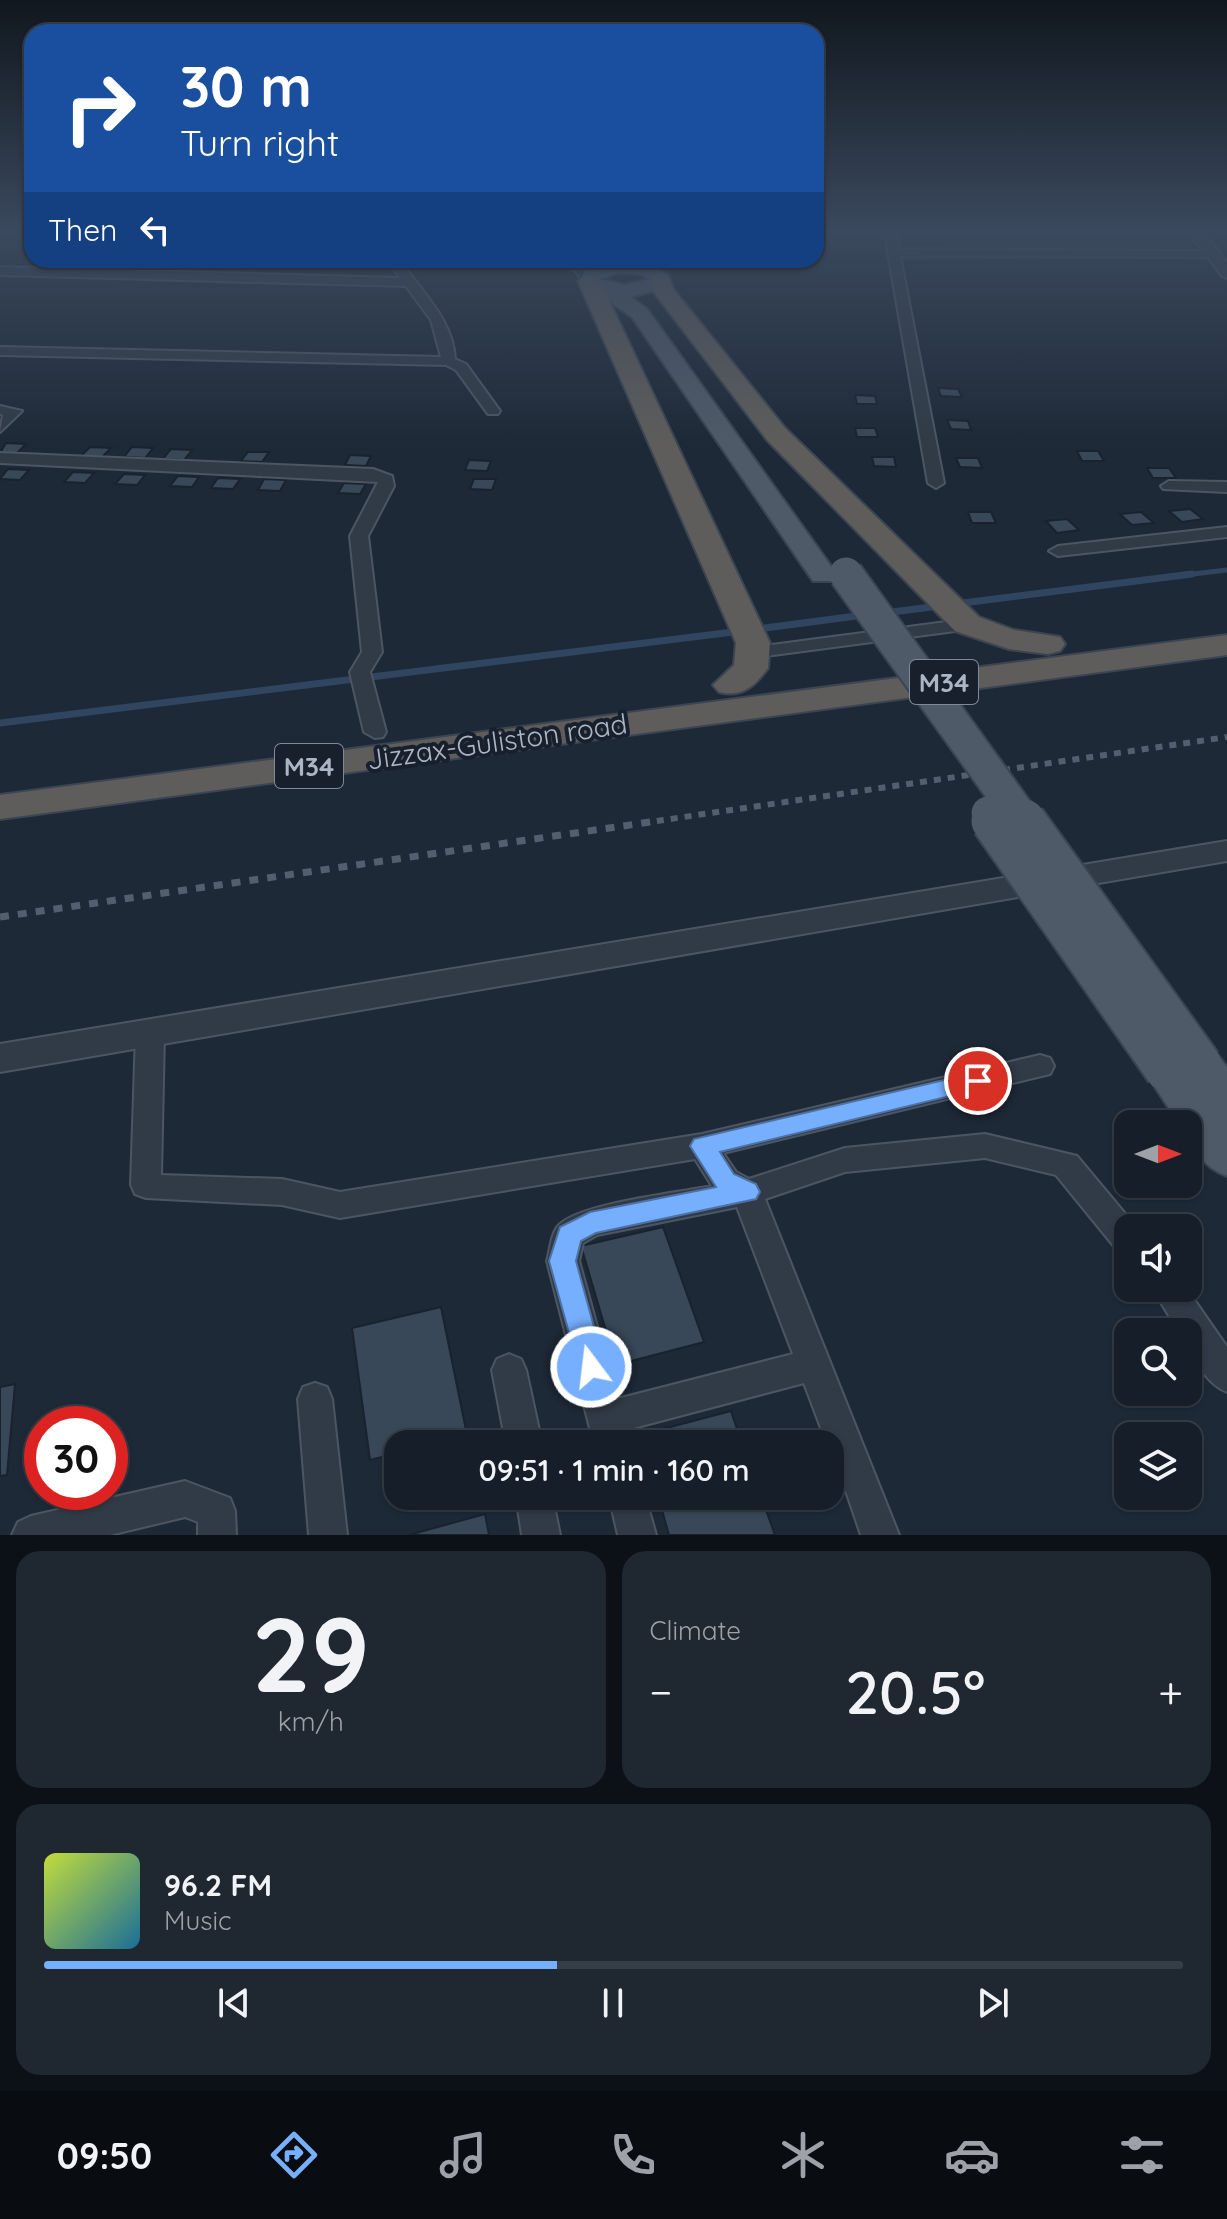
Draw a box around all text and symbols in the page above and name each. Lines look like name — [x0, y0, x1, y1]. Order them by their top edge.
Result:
text: 30 m — [180, 51, 312, 121]
icon: right — [48, 56, 152, 160]
text: Turn right — [180, 120, 339, 165]
icon: left — [133, 208, 177, 252]
text: Then — [48, 211, 117, 249]
road number: M34 — [910, 660, 978, 704]
street label: Jizzax-Guliston road — [365, 705, 629, 777]
road number: M34 — [275, 744, 343, 788]
pin — [944, 1047, 1012, 1115]
icon: arrive — [956, 1059, 1000, 1103]
north arrow — [1114, 1110, 1202, 1198]
map controls — [1114, 1110, 1202, 1510]
button: sound — [1114, 1214, 1202, 1302]
button: search — [1114, 1318, 1202, 1406]
position arrow — [549, 1325, 633, 1409]
speed limit sign: 30 — [24, 1406, 128, 1510]
button: layers — [1114, 1422, 1202, 1510]
text: 09:51 · 1 min · 160 m — [478, 1451, 750, 1489]
text: 29 — [252, 1588, 370, 1718]
text: Climate — [650, 1614, 741, 1647]
text: 20.5° — [845, 1654, 985, 1729]
text: − — [650, 1664, 672, 1719]
text: + — [1158, 1664, 1183, 1719]
text: km/h — [278, 1705, 344, 1738]
text: 96.2 FM — [164, 1866, 272, 1904]
text: Music — [164, 1904, 232, 1937]
icon: previous — [212, 1981, 256, 2025]
icon: pause — [591, 1981, 635, 2025]
icon: next — [971, 1981, 1015, 2025]
icon: directions — [266, 2127, 322, 2183]
icon: music — [435, 2127, 491, 2183]
icon: phone — [605, 2127, 661, 2183]
icon: climate — [775, 2127, 831, 2183]
icon: car — [944, 2127, 1000, 2183]
icon: filters — [1114, 2127, 1170, 2183]
text: 09:50 — [57, 2133, 152, 2178]

